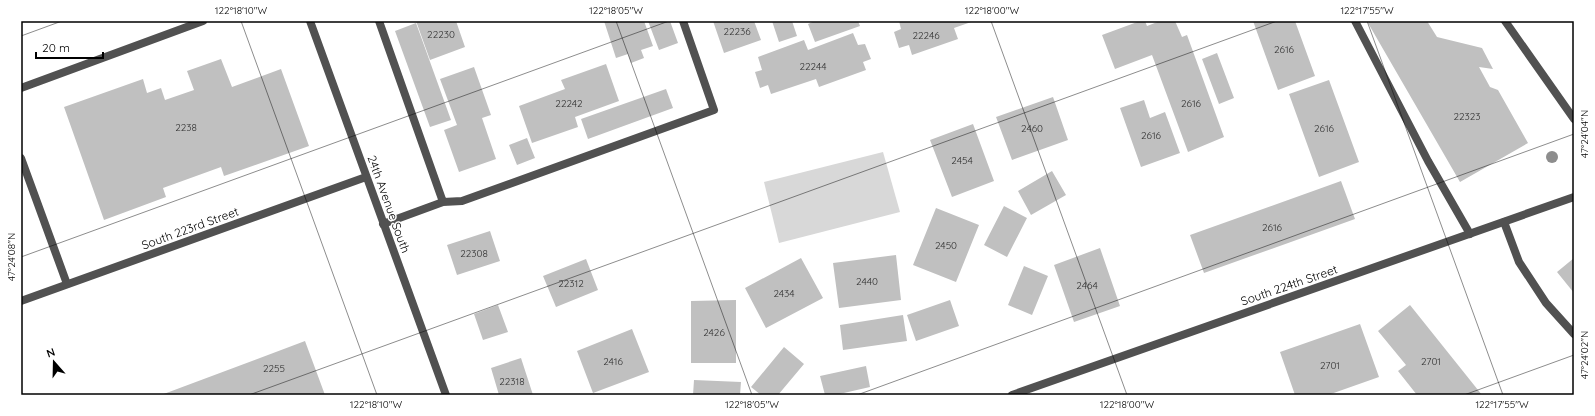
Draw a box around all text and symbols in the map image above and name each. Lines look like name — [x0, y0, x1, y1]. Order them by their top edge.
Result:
text: 122°18'10"W — [215, 4, 267, 17]
text: 122°18'05"W — [589, 4, 643, 17]
text: 122°18'00"W — [965, 4, 1020, 17]
text: 122°17'55"W — [1340, 4, 1394, 17]
house number: 22236 — [723, 25, 751, 38]
house number: 22230 — [427, 28, 455, 41]
house number: 22246 — [912, 29, 940, 42]
scale bar — [36, 34, 103, 60]
text: 20 m — [42, 40, 70, 55]
house number: 2616 — [1274, 43, 1295, 56]
house number: 22244 — [799, 60, 827, 73]
house number: 22242 — [555, 97, 583, 110]
house number: 2616 — [1181, 97, 1202, 110]
house number: 22323 — [1453, 110, 1481, 123]
text: 47°24'04"N — [1578, 110, 1591, 158]
house number: 2238 — [175, 121, 197, 134]
house number: 2460 — [1021, 122, 1043, 135]
house number: 2616 — [1314, 122, 1335, 135]
house number: 2616 — [1141, 129, 1162, 142]
street label: 24th Avenue South — [364, 153, 414, 255]
house number: 2454 — [951, 154, 973, 167]
street label: South 223rd Street — [139, 203, 241, 253]
house number: 2616 — [1262, 221, 1283, 234]
text: 47°24'08"N — [5, 233, 18, 281]
house number: 2450 — [935, 239, 957, 252]
house number: 22308 — [460, 247, 488, 260]
street label: South 224th Street — [1239, 261, 1339, 309]
house number: 2440 — [856, 275, 878, 288]
house number: 22312 — [558, 277, 584, 290]
house number: 2464 — [1076, 279, 1098, 292]
house number: 2434 — [773, 287, 795, 300]
house number: 2426 — [703, 326, 725, 339]
text: 47°24'02"N — [1578, 331, 1591, 379]
north arrow — [34, 342, 74, 382]
text: N — [44, 345, 57, 361]
house number: 2416 — [603, 355, 623, 368]
house number: 2701 — [1421, 355, 1441, 368]
house number: 2701 — [1320, 359, 1340, 372]
house number: 2255 — [263, 362, 285, 375]
house number: 22318 — [499, 375, 525, 388]
text: 122°18'10"W — [350, 398, 402, 411]
text: 122°18'05"W — [725, 398, 779, 411]
text: 122°18'00"W — [1100, 398, 1155, 411]
text: 122°17'55"W — [1475, 398, 1529, 411]

